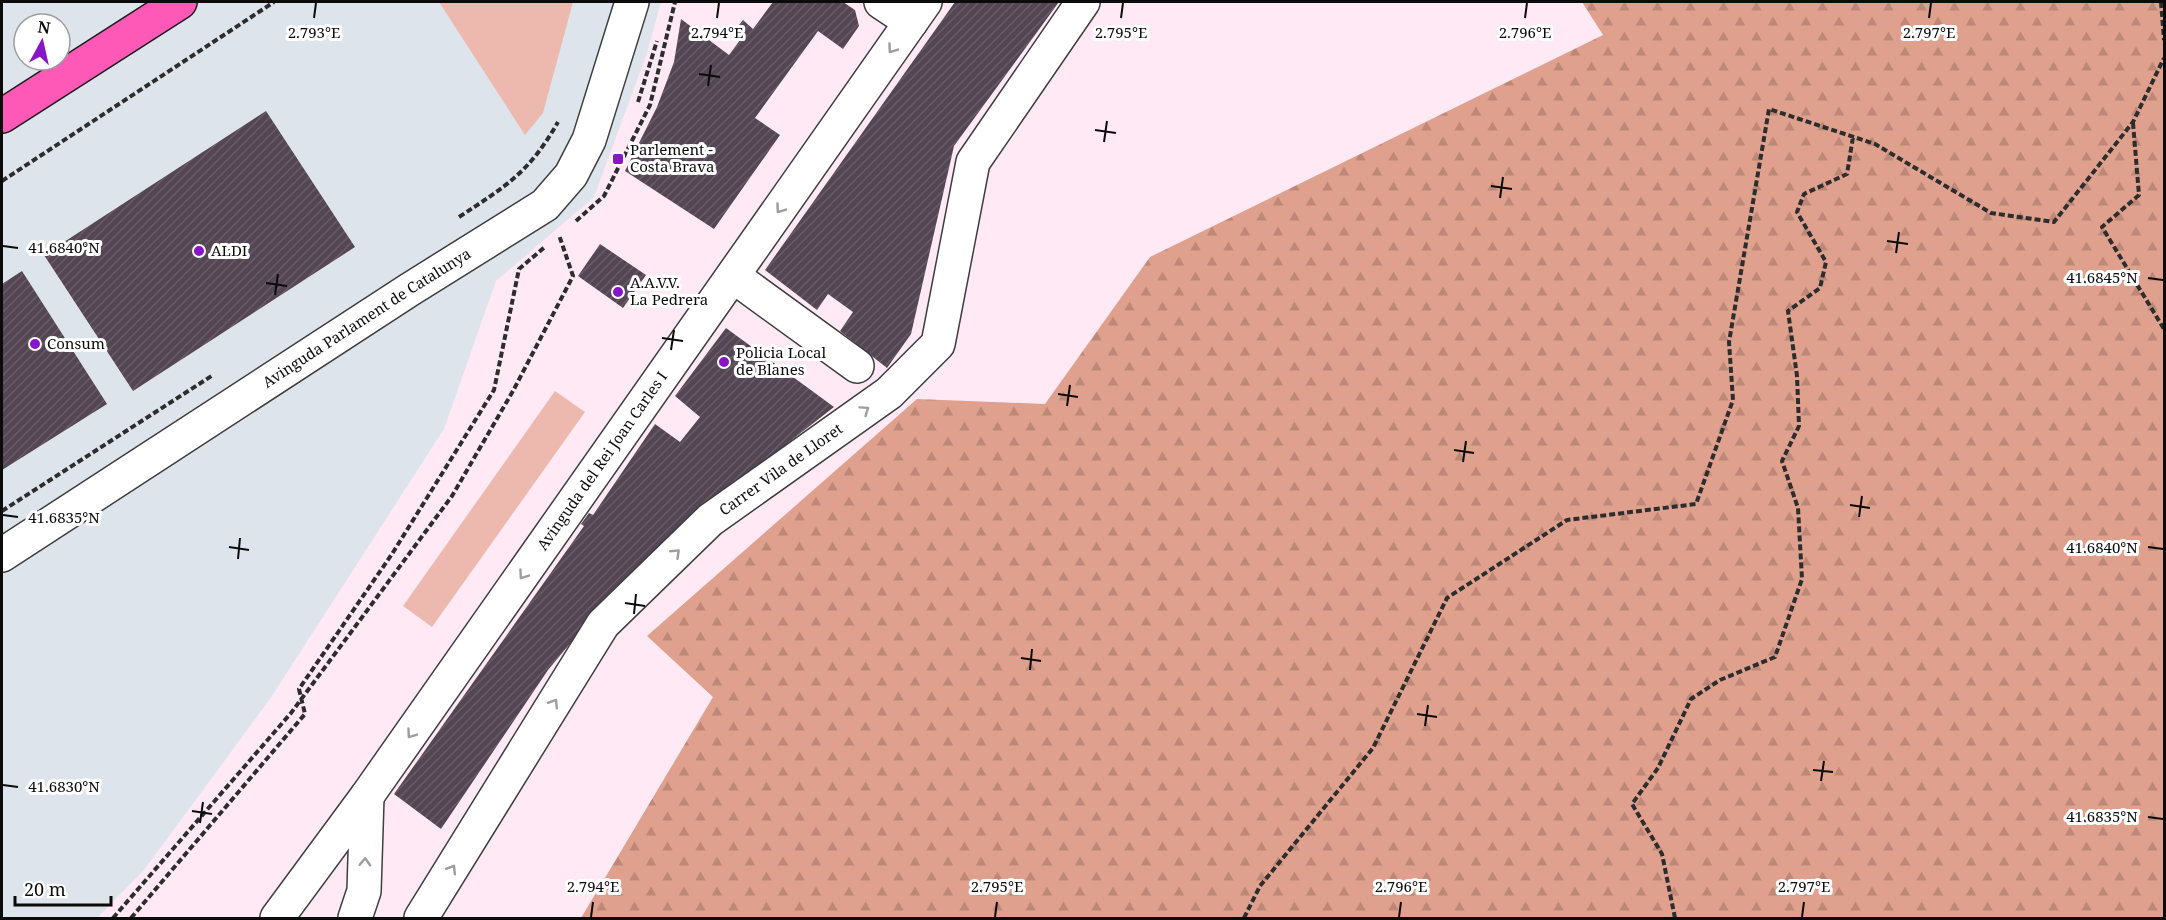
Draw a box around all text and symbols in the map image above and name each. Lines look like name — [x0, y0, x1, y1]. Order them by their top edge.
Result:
north arrow — [12, 12, 72, 72]
text: N — [36, 15, 52, 39]
text: 2.793°E — [288, 22, 340, 42]
text: 2.794°E — [691, 22, 743, 42]
text: 2.795°E — [1095, 22, 1147, 42]
text: 2.796°E — [1499, 22, 1551, 42]
text: 2.797°E — [1903, 22, 1955, 42]
one-way arrow — [888, 43, 899, 54]
place label: Parlement - Costa Brava — [630, 139, 714, 176]
marker: Parlement - Costa Brava — [611, 152, 625, 166]
one-way arrow — [776, 202, 787, 213]
text: 41.6840°N — [28, 237, 100, 257]
place label: ALDI — [211, 240, 247, 260]
street label: Avinguda Parlament de Catalunya — [258, 243, 474, 392]
marker: ALDI — [192, 244, 206, 258]
text: 41.6845°N — [2066, 267, 2138, 287]
place label: A.A.V.V. La Pedrera — [630, 272, 708, 309]
marker: A.A.V.V. La Pedrera — [611, 285, 625, 299]
place label: Consum — [47, 333, 105, 353]
marker: Consum — [28, 337, 42, 351]
place label: Policia Local de Blanes — [736, 342, 827, 379]
marker: Policia Local de Blanes — [717, 355, 731, 369]
street label: Avinguda del Rei Joan Carles I — [532, 367, 671, 554]
one-way arrow — [859, 406, 870, 417]
street label: Carrer Vila de Lloret — [715, 418, 846, 520]
text: 41.6835°N — [28, 507, 100, 527]
text: 41.6840°N — [2066, 537, 2138, 557]
one-way arrow — [669, 549, 680, 560]
one-way arrow — [519, 568, 530, 579]
one-way arrow — [547, 699, 559, 709]
one-way arrow — [407, 728, 418, 739]
text: 41.6830°N — [28, 776, 100, 796]
text: 41.6835°N — [2066, 806, 2138, 826]
one-way arrow — [359, 857, 372, 866]
one-way arrow — [444, 865, 456, 875]
scale bar — [15, 869, 111, 907]
text: 2.794°E — [567, 876, 619, 896]
text: 2.795°E — [971, 876, 1023, 896]
text: 2.796°E — [1375, 876, 1427, 896]
text: 2.797°E — [1778, 876, 1830, 896]
text: 20 m — [24, 877, 66, 901]

